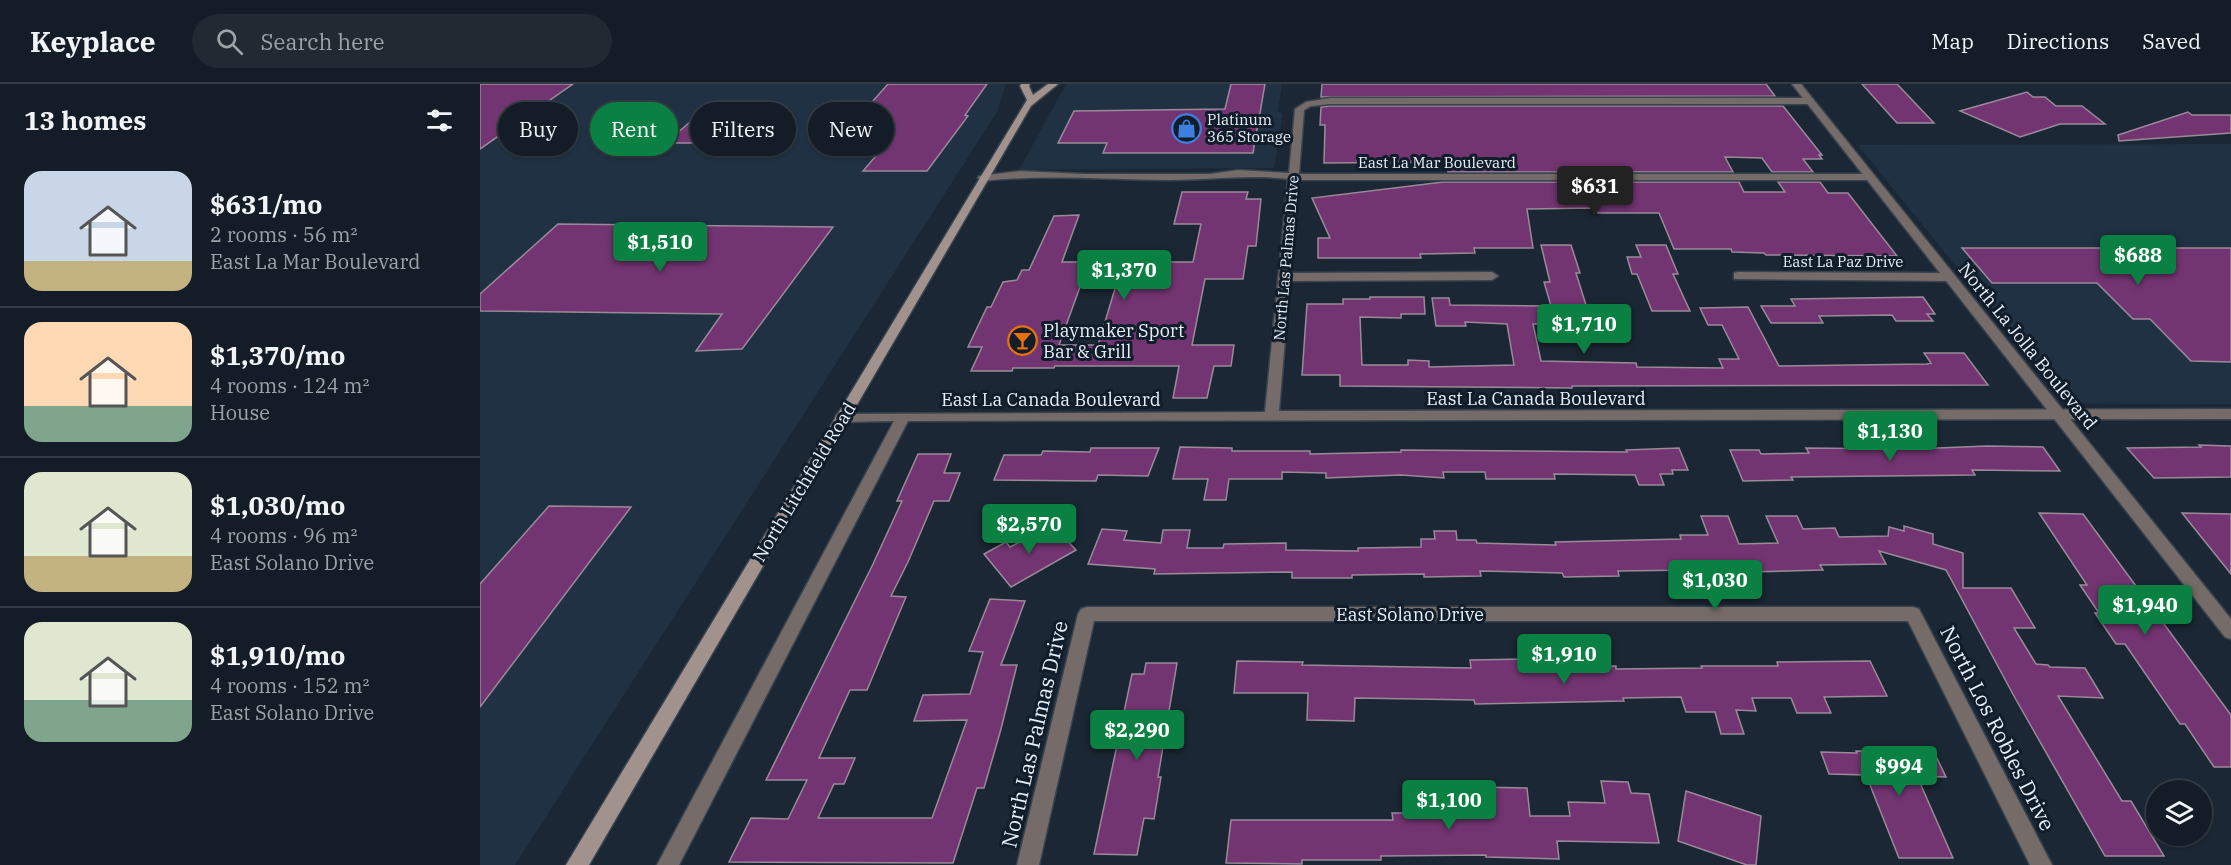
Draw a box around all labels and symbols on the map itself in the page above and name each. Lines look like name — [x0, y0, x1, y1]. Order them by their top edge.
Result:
place label: Platinum 365 Storage — [1207, 110, 1291, 146]
shop icon: Platinum 365 Storage — [1170, 112, 1202, 144]
street label: East La Mar Boulevard — [1358, 153, 1516, 172]
pin: $631 — [1559, 166, 1631, 217]
street label: North Las Palmas Drive — [1269, 175, 1303, 341]
pin: $1,510 — [611, 222, 709, 273]
pin: $688 — [2102, 235, 2174, 286]
pin: $1,370 — [1075, 250, 1173, 301]
street label: East La Paz Drive — [1783, 252, 1903, 271]
street label: North La Jolla Boulevard — [1954, 258, 2102, 434]
pin: $1,710 — [1535, 304, 1633, 355]
place label: Playmaker Sport Bar & Grill — [1043, 319, 1184, 363]
bar icon: Playmaker Sport Bar & Grill — [1006, 324, 1038, 356]
street label: East La Canada Boulevard — [1426, 387, 1646, 410]
street label: East La Canada Boulevard — [941, 388, 1161, 411]
street label: North Litchfield Road — [747, 398, 861, 566]
pin: $1,130 — [1841, 411, 1939, 462]
pin: $2,570 — [980, 504, 1078, 555]
pin: $1,030 — [1666, 560, 1764, 611]
pin: $1,940 — [2096, 585, 2194, 636]
street label: East Solano Drive — [1336, 603, 1484, 626]
street label: North Las Palmas Drive — [994, 618, 1074, 850]
street label: North Los Robles Drive — [1934, 621, 2062, 835]
pin: $1,910 — [1515, 634, 1613, 685]
pin: $2,290 — [1088, 710, 1186, 761]
pin: $994 — [1863, 746, 1935, 797]
pin: $1,100 — [1400, 780, 1498, 831]

